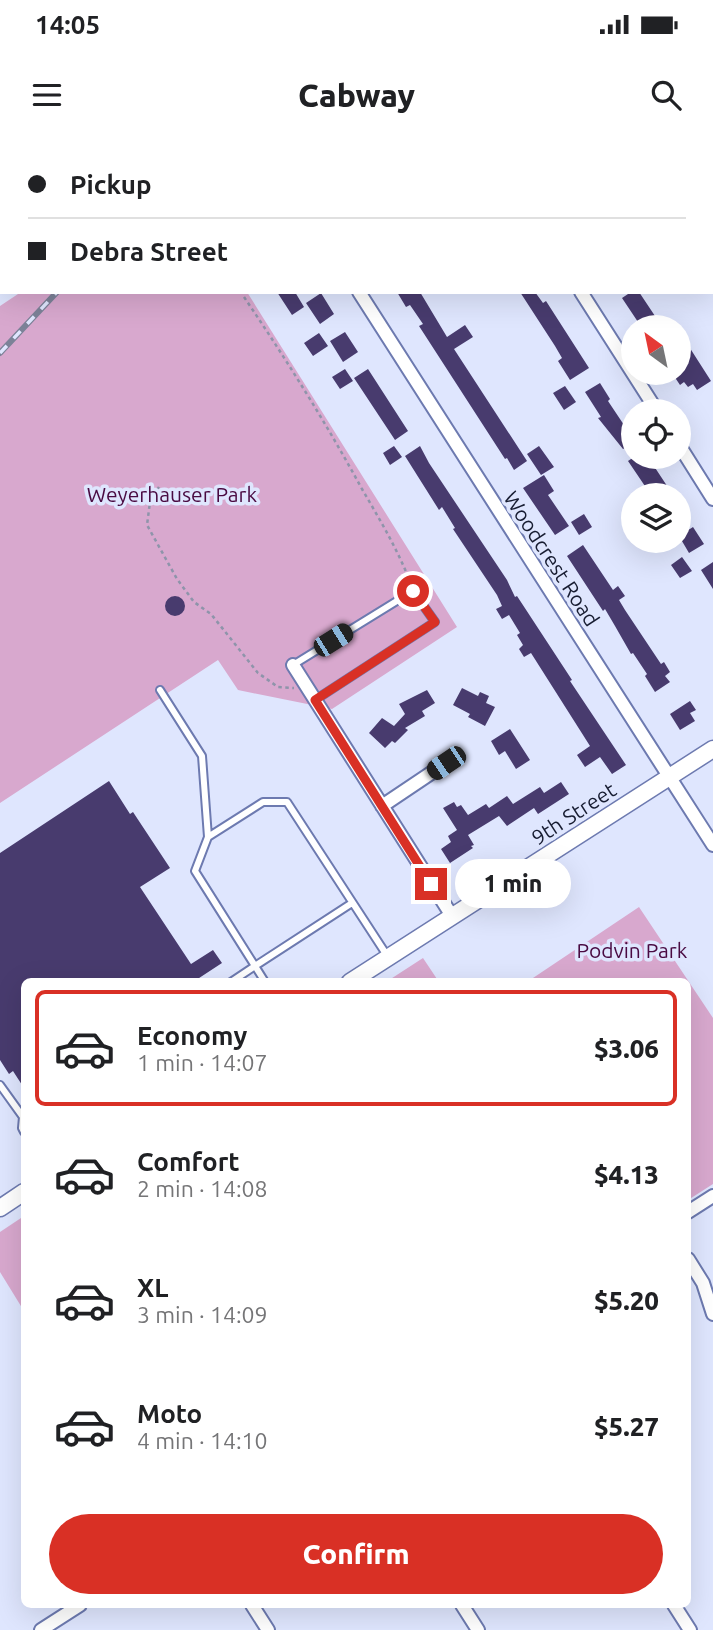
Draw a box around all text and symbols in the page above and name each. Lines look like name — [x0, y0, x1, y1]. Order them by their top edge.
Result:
text: 14:05 — [35, 10, 100, 39]
icon: menu — [28, 76, 66, 114]
icon: search — [647, 76, 685, 114]
text: Cabway — [298, 77, 415, 113]
text: Pickup — [70, 170, 152, 199]
text: Debra Street — [70, 237, 228, 266]
north arrow — [621, 315, 691, 385]
map controls — [621, 315, 691, 553]
button: locate — [621, 399, 691, 469]
park label: Weyerhauser Park — [87, 482, 258, 506]
button: layers — [621, 483, 691, 553]
street label: Woodcrest Road — [499, 487, 604, 630]
route start — [397, 575, 429, 607]
car — [310, 620, 357, 660]
car — [423, 743, 470, 783]
street label: 9th Street — [527, 777, 620, 849]
callout: 1 min — [456, 860, 571, 908]
route end — [415, 868, 447, 900]
text: 1 min — [484, 871, 542, 896]
park label: Podvin Park — [577, 938, 688, 962]
icon: car — [53, 1017, 116, 1080]
text: Economy — [137, 1021, 247, 1050]
text: $3.06 — [594, 1034, 659, 1063]
text: 1 min · 14:07 — [137, 1050, 268, 1075]
icon: car — [53, 1143, 116, 1206]
text: Comfort — [137, 1147, 240, 1176]
text: $4.13 — [594, 1160, 659, 1189]
text: 2 min · 14:08 — [137, 1176, 268, 1201]
icon: car — [53, 1269, 116, 1332]
text: XL — [137, 1273, 168, 1302]
text: $5.20 — [594, 1286, 659, 1315]
text: 3 min · 14:09 — [137, 1302, 268, 1327]
icon: car — [53, 1395, 116, 1458]
text: Moto — [137, 1399, 202, 1428]
text: $5.27 — [594, 1412, 659, 1441]
text: 4 min · 14:10 — [137, 1428, 268, 1453]
button: Confirm — [49, 1514, 663, 1594]

